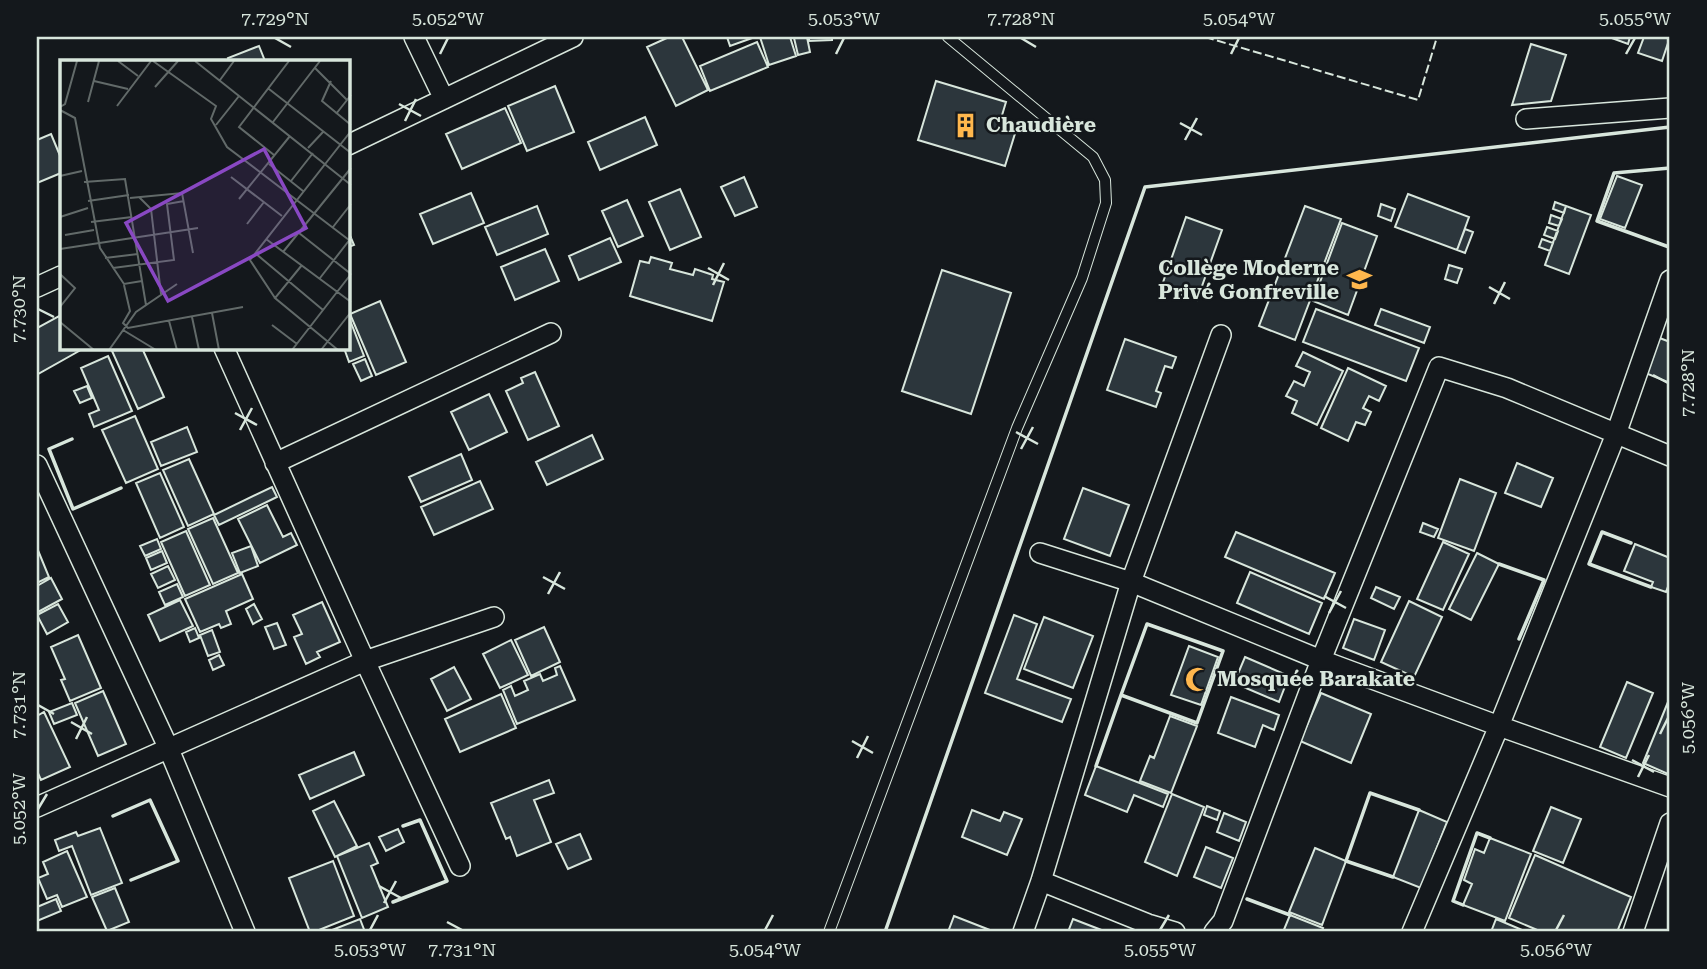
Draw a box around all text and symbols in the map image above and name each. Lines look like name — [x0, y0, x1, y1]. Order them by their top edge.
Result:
text: 7.729°N — [241, 8, 309, 29]
text: 5.052°W — [412, 8, 485, 29]
text: 5.053°W — [808, 8, 881, 29]
text: 7.728°N — [987, 8, 1055, 29]
text: 5.054°W — [1203, 8, 1276, 29]
text: 5.055°W — [1599, 8, 1672, 29]
inset map — [60, 60, 350, 350]
building icon: Chaudière — [952, 111, 980, 139]
place label: Chaudière — [986, 113, 1096, 137]
place label: Collège Moderne Privé Gonfreville — [1158, 256, 1339, 304]
school or university icon: Collège Moderne Privé Gonfreville — [1345, 266, 1373, 294]
text: 7.730°N — [8, 275, 29, 343]
text: 7.728°N — [1677, 349, 1698, 417]
mosque icon: Mosquée Barakate — [1183, 665, 1211, 693]
place label: Mosquée Barakate — [1217, 667, 1415, 691]
text: 7.731°N — [8, 671, 29, 739]
text: 5.056°W — [1677, 681, 1698, 754]
text: 5.052°W — [8, 772, 29, 845]
text: 5.053°W — [334, 939, 407, 960]
text: 7.731°N — [428, 939, 496, 960]
text: 5.054°W — [729, 939, 802, 960]
text: 5.055°W — [1124, 939, 1197, 960]
text: 5.056°W — [1520, 939, 1593, 960]

